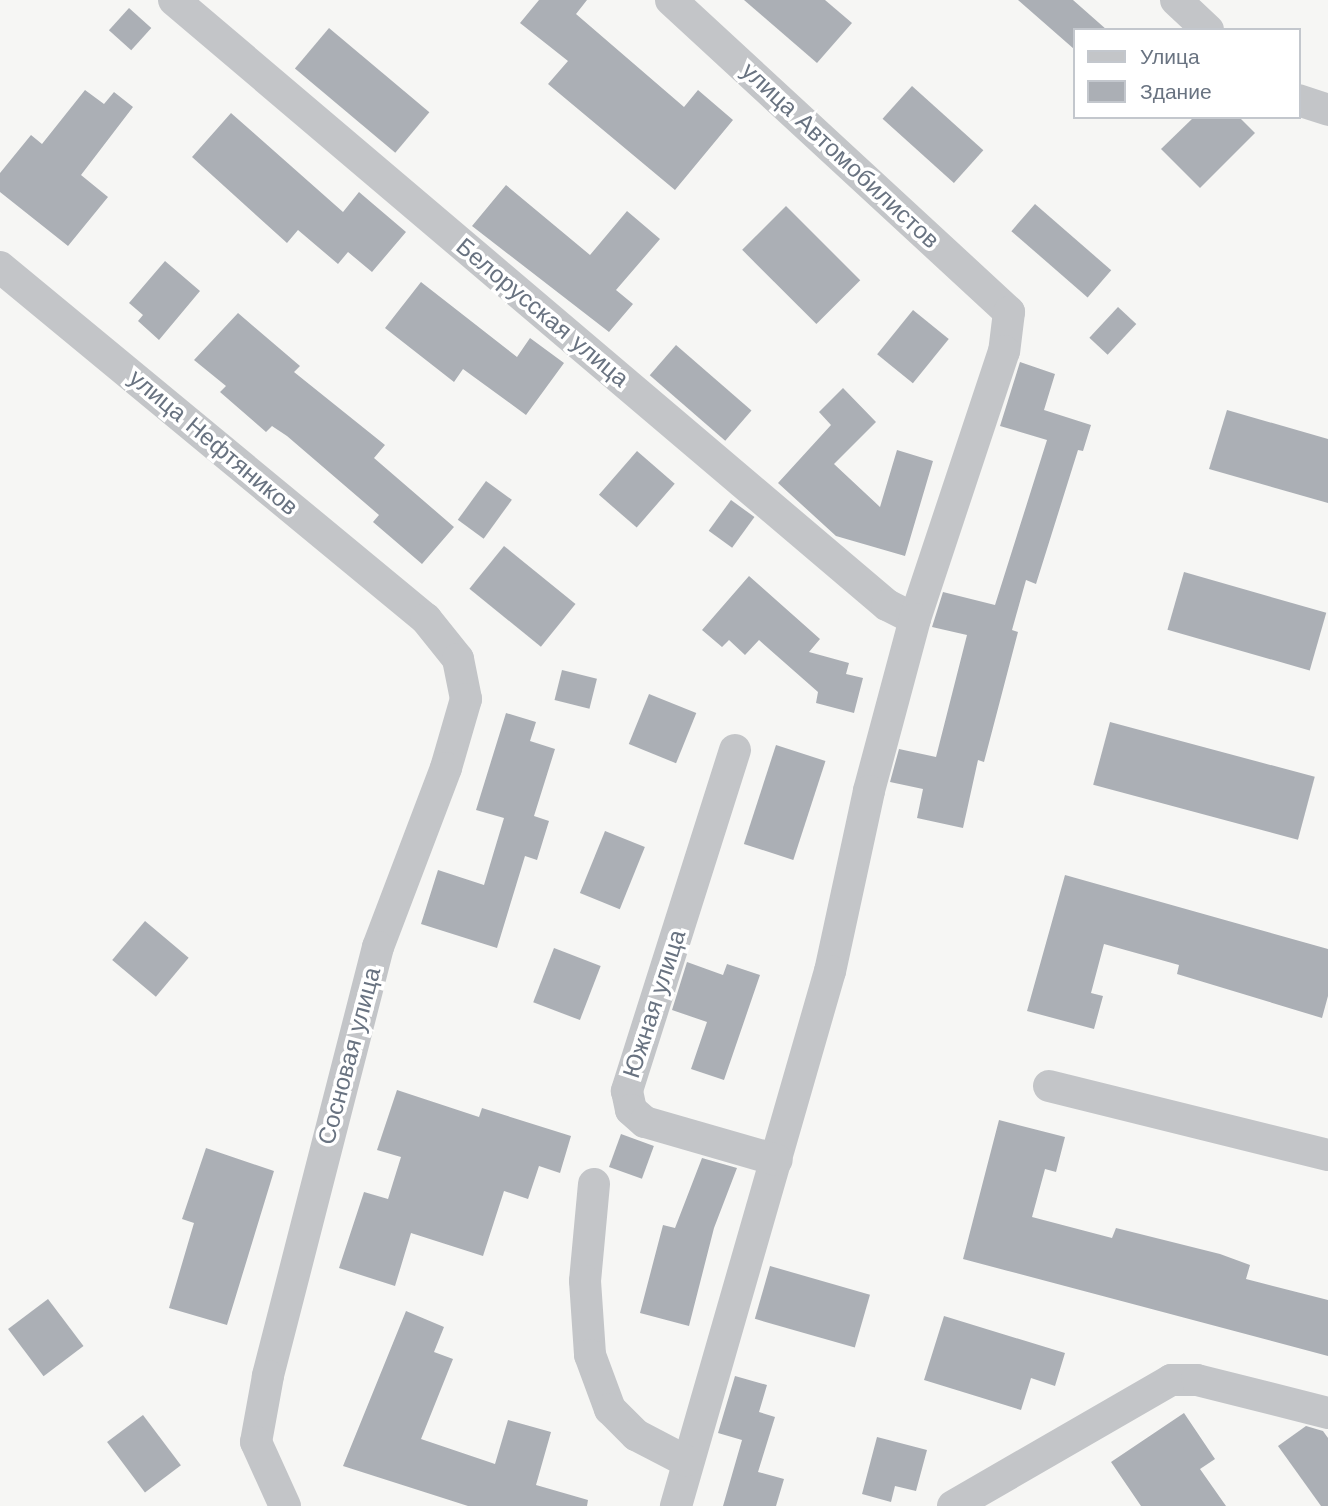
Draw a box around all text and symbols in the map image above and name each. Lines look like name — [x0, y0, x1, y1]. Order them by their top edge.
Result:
legend — [1072, 28, 1300, 119]
text: Улица — [1140, 44, 1200, 69]
street label: улица Автомобилистов — [735, 57, 945, 255]
text: Здание — [1140, 79, 1212, 104]
street label: Белорусская улица — [450, 232, 634, 394]
street label: улица Нефтяников — [123, 364, 303, 522]
street label: Южная улица — [618, 926, 692, 1082]
street label: Сосновая улица — [313, 964, 387, 1148]

